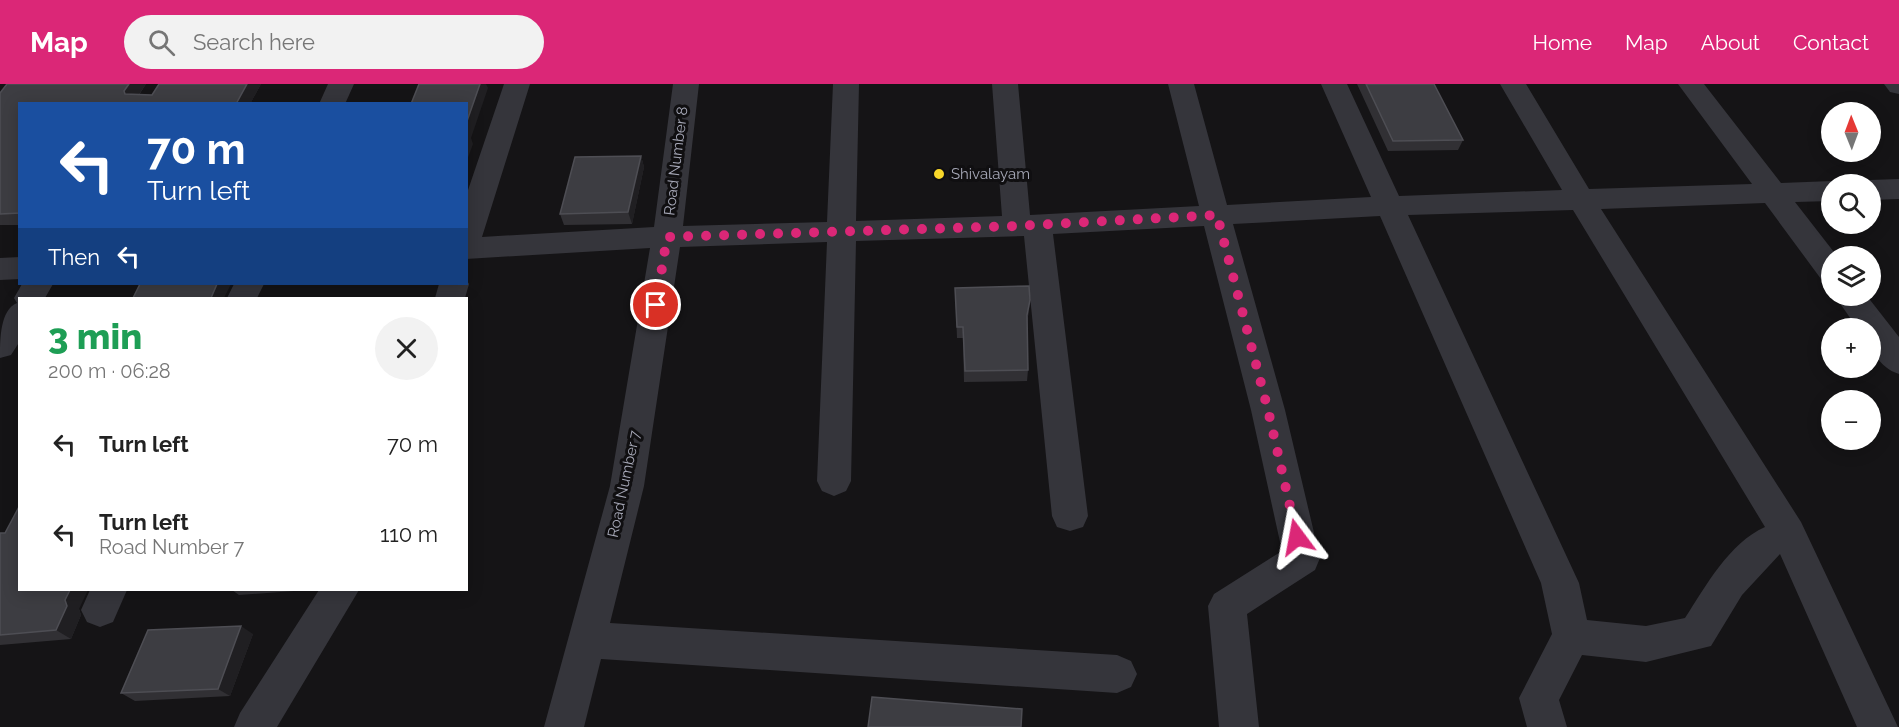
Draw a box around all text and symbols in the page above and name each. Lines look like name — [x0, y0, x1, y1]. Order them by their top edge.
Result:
search box — [124, 15, 544, 69]
text: Map — [30, 26, 88, 59]
icon: search — [145, 26, 178, 59]
text: Search here — [193, 29, 315, 55]
text: Home — [1533, 30, 1592, 55]
text: Map — [1625, 30, 1668, 55]
text: About — [1701, 30, 1760, 55]
text: Contact — [1793, 30, 1869, 55]
north arrow — [1821, 102, 1881, 162]
map controls — [1821, 102, 1881, 450]
street label: Road Number 8 — [660, 105, 692, 217]
text: 70 m — [147, 125, 246, 174]
icon: left — [48, 126, 126, 204]
place label: Shivalayam — [951, 165, 1030, 183]
marker: Shivalayam — [932, 167, 946, 181]
button: search — [1821, 174, 1881, 234]
text: Turn left — [147, 175, 250, 206]
icon: left — [112, 240, 145, 273]
text: Then — [48, 244, 100, 270]
button: layers — [1821, 246, 1881, 306]
pin — [630, 279, 681, 330]
icon: arrive — [639, 288, 672, 321]
text: 3 min — [48, 315, 142, 357]
button: close — [375, 317, 438, 380]
button: + — [1821, 318, 1881, 378]
text: 200 m · 06:28 — [48, 359, 171, 383]
button: − — [1821, 390, 1881, 450]
icon: left — [48, 428, 81, 461]
street label: Road Number 7 — [604, 429, 644, 539]
text: Turn left — [99, 431, 189, 457]
text: 70 m — [387, 431, 438, 457]
position arrow — [1265, 505, 1329, 569]
text: Turn left — [99, 509, 189, 535]
icon: left — [48, 518, 81, 551]
text: 110 m — [380, 521, 438, 547]
text: Road Number 7 — [99, 535, 244, 559]

